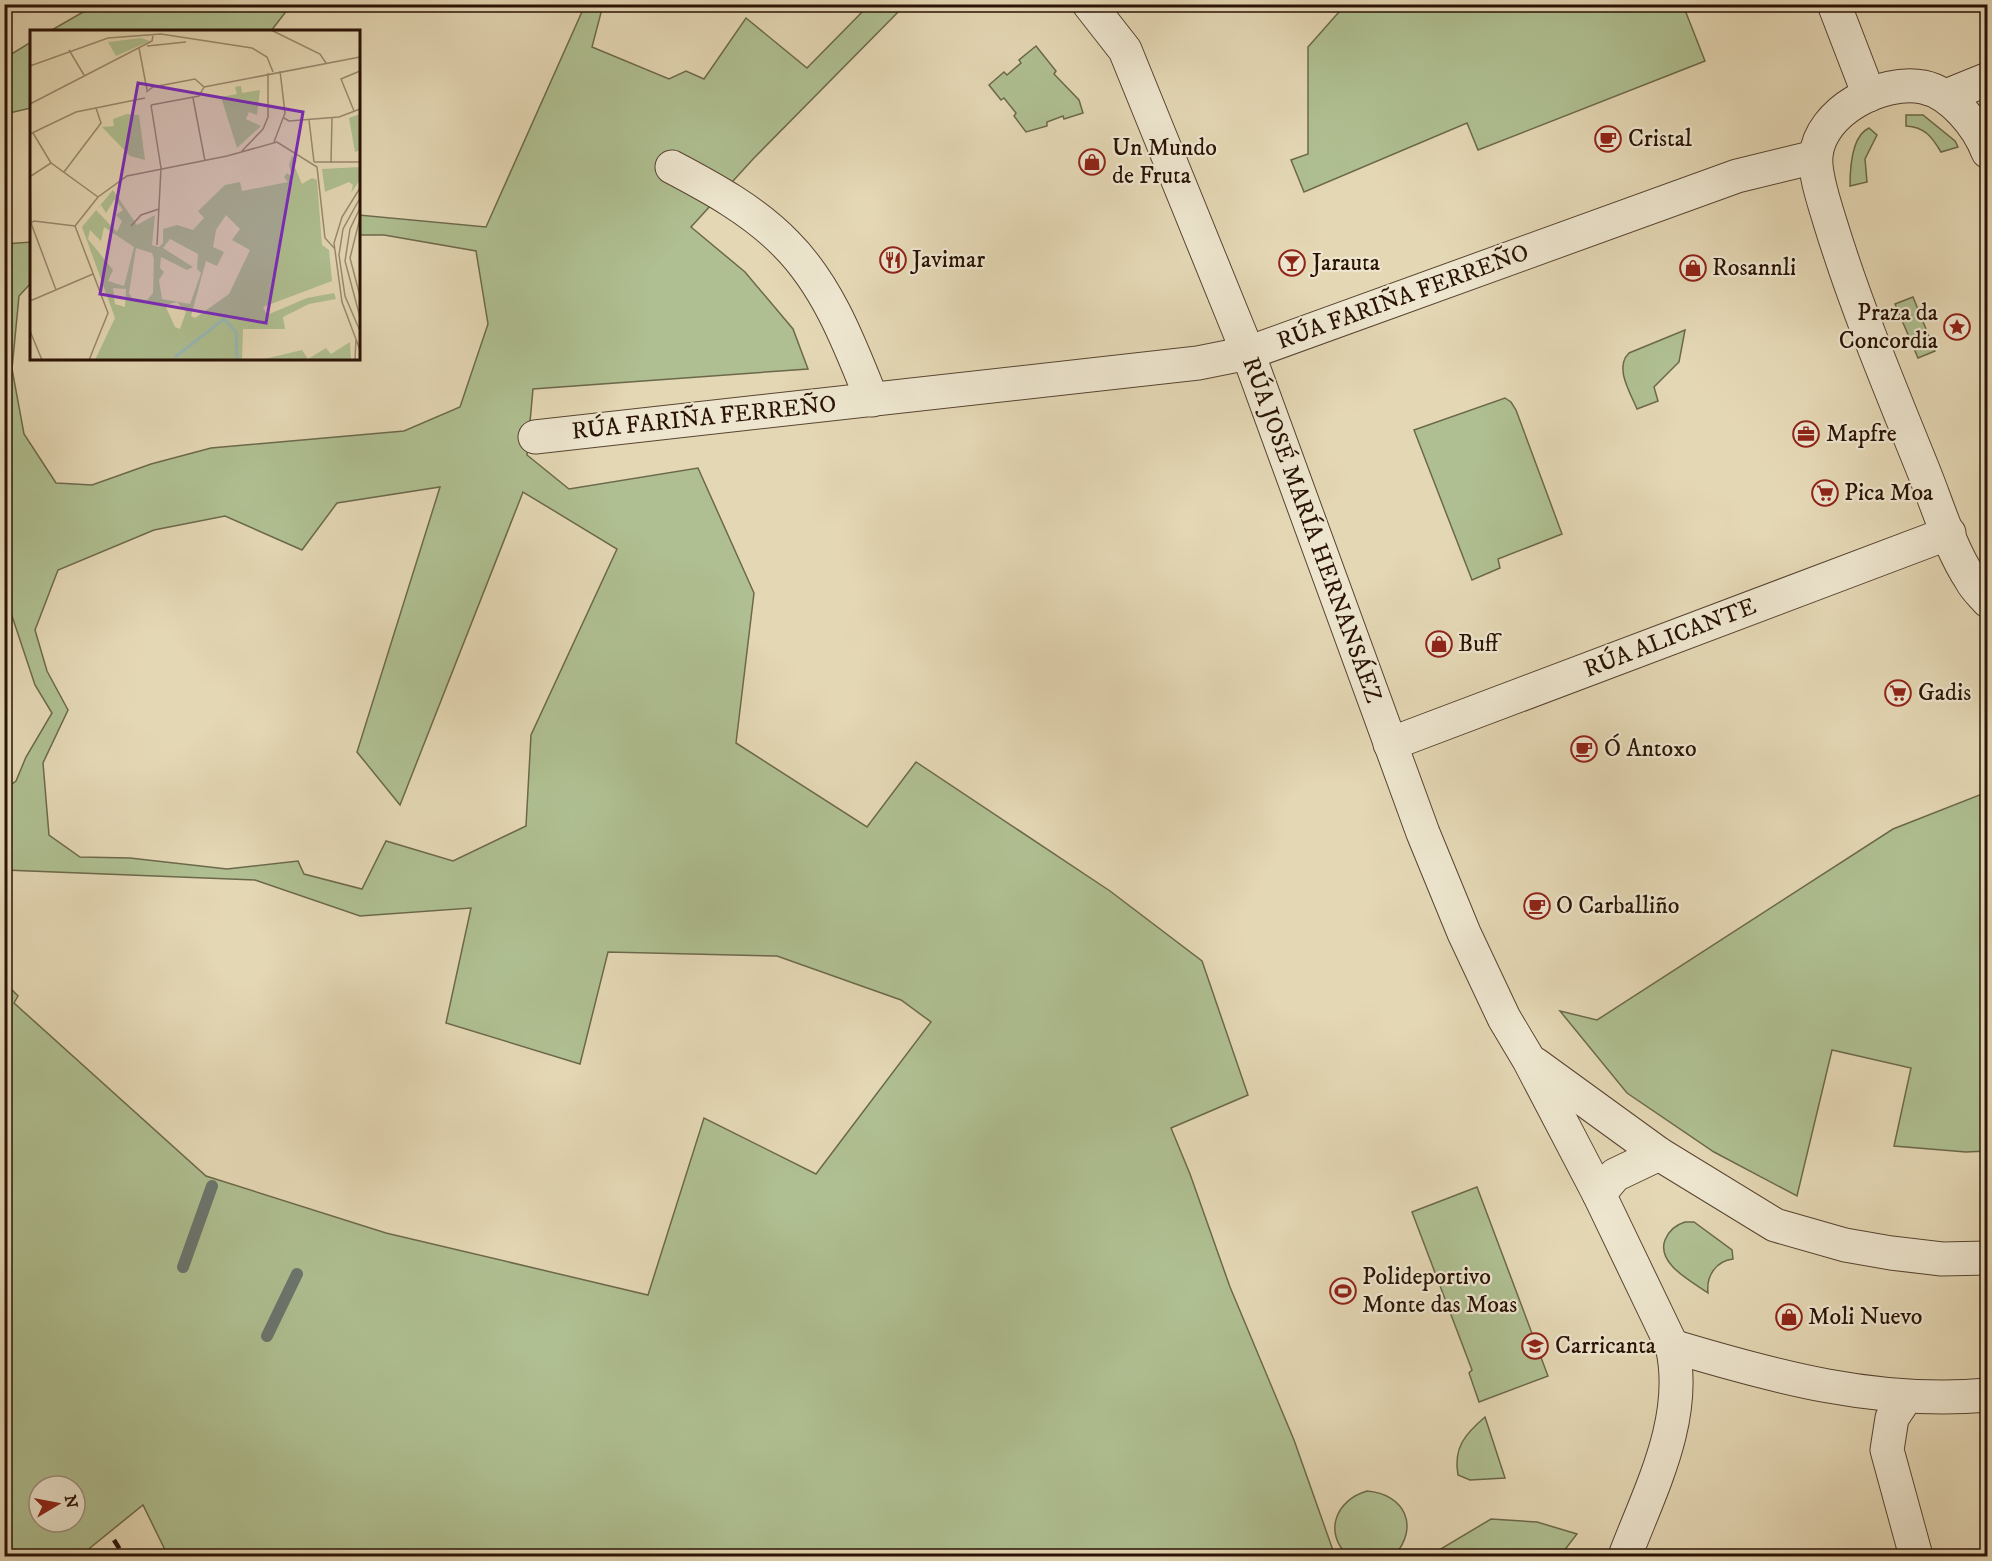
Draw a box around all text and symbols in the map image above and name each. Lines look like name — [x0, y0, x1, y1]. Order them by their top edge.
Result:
inset map — [30, 30, 360, 360]
cafe icon: Cristal — [1593, 124, 1623, 154]
place label: Cristal — [1628, 124, 1693, 154]
place label: Un Mundo de Fruta — [1112, 133, 1217, 191]
shop icon: Un Mundo de Fruta — [1077, 147, 1107, 177]
street label: RÚA FARIÑA FERREÑO — [1273, 237, 1533, 357]
restaurant icon: Javimar — [878, 245, 908, 275]
place label: Javimar — [910, 245, 985, 275]
bar icon: Jarauta — [1277, 248, 1307, 278]
place label: Jarauta — [1310, 248, 1381, 278]
shop icon: Rosannli — [1678, 253, 1708, 283]
place label: Rosannli — [1712, 253, 1796, 283]
place label: Praza da Concordia — [1839, 298, 1939, 356]
place icon: Praza da Concordia — [1942, 312, 1972, 342]
street label: RÚA JOSÉ MARÍA HERNANSÁEZ — [1235, 353, 1390, 707]
street label: RÚA FARIÑA FERREÑO — [570, 388, 838, 447]
office icon: Mapfre — [1791, 419, 1821, 449]
place label: Mapfre — [1826, 419, 1897, 449]
supermarket icon: Pica Moa — [1810, 478, 1840, 508]
place label: Pica Moa — [1844, 478, 1934, 508]
street label: RÚA ALICANTE — [1579, 590, 1760, 685]
shop icon: Buff — [1424, 629, 1454, 659]
place label: Buff — [1458, 629, 1502, 659]
supermarket icon: Gadis — [1883, 678, 1913, 708]
place label: Gadis — [1918, 678, 1971, 708]
place label: Ó Antoxo — [1604, 733, 1697, 764]
cafe icon: Ó Antoxo — [1569, 734, 1599, 764]
cafe icon: O Carballiño — [1522, 891, 1552, 921]
place label: O Carballiño — [1556, 891, 1679, 921]
place label: Polideportivo Monte das Moas — [1362, 1262, 1517, 1320]
sports icon: Polideportivo Monte das Moas — [1328, 1276, 1358, 1306]
shop icon: Moli Nuevo — [1774, 1302, 1804, 1332]
place label: Moli Nuevo — [1808, 1302, 1923, 1332]
school or university icon: Carricanta — [1520, 1331, 1550, 1361]
place label: Carricanta — [1555, 1331, 1657, 1361]
north arrow — [27, 1474, 87, 1534]
text: N — [60, 1493, 82, 1510]

